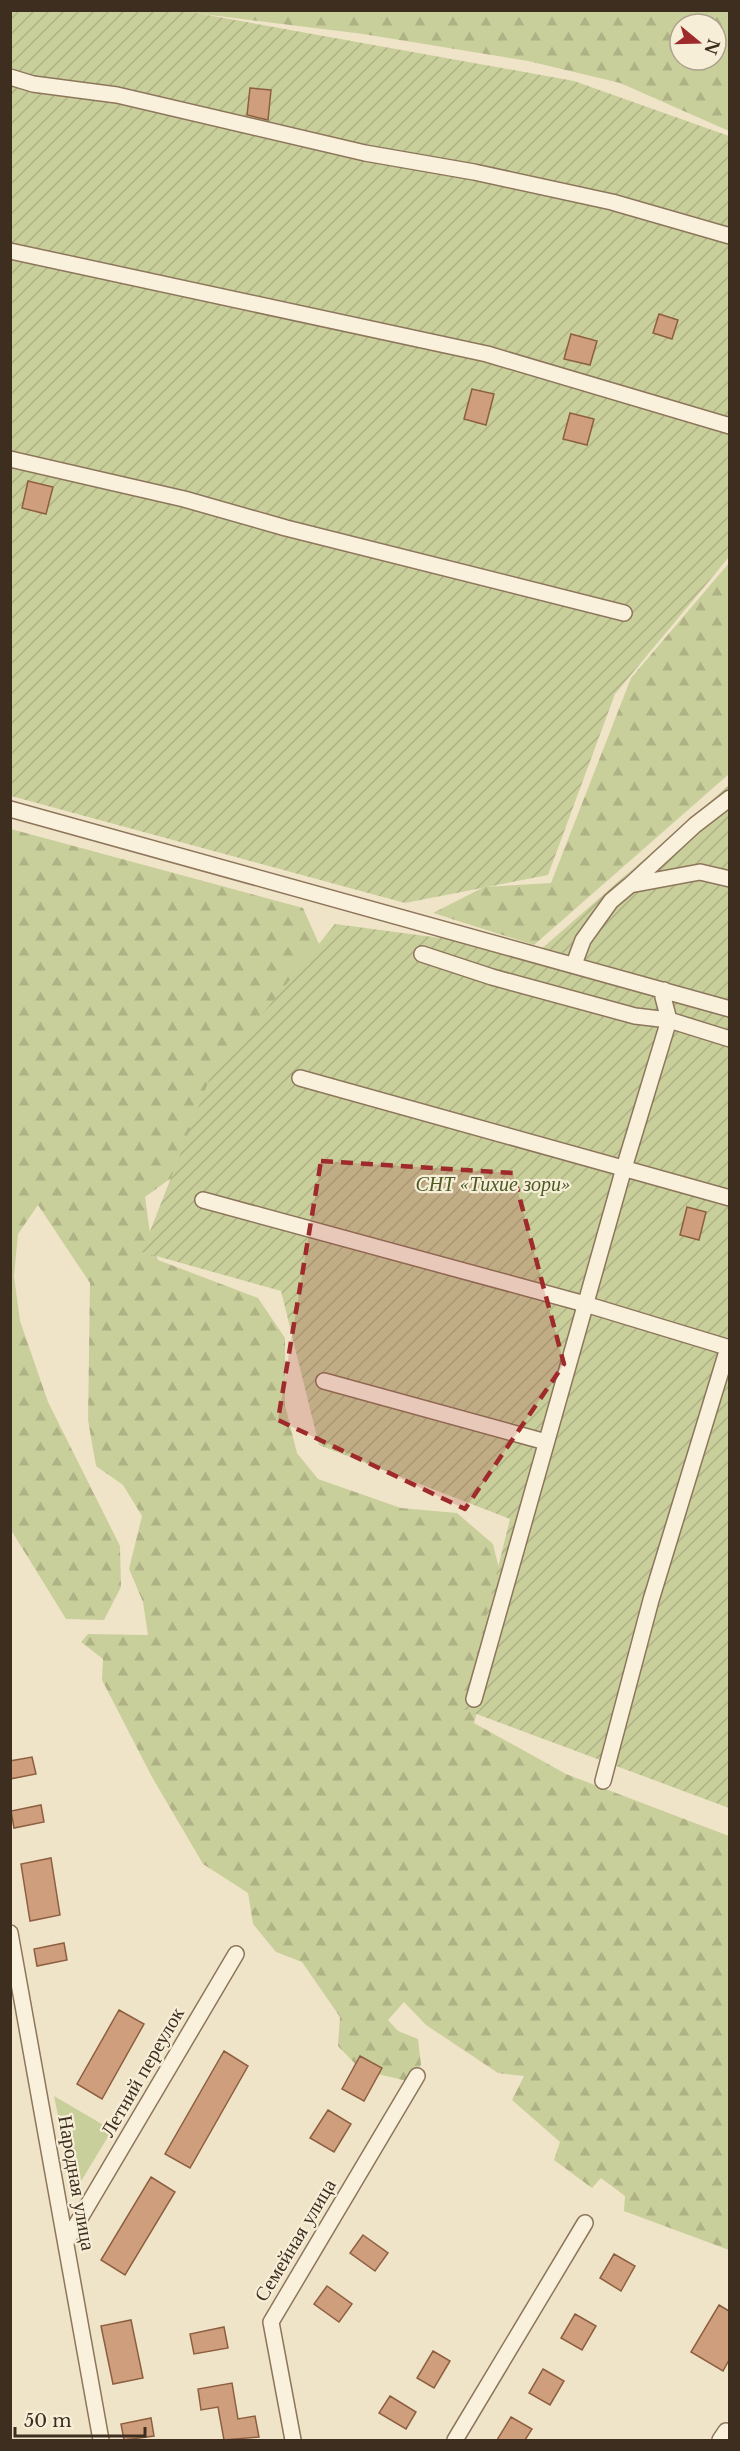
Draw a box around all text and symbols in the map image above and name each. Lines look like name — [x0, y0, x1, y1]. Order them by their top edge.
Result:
north arrow — [668, 12, 728, 72]
text: N — [700, 37, 724, 57]
park label: СНТ «Тихие зори» — [416, 1172, 570, 1196]
street label: Летний переулок — [95, 2003, 189, 2141]
street label: Народная улица — [53, 2114, 101, 2253]
street label: Семейная улица — [249, 2174, 341, 2306]
scale bar — [15, 2400, 146, 2438]
text: 50 m — [24, 2410, 72, 2432]

